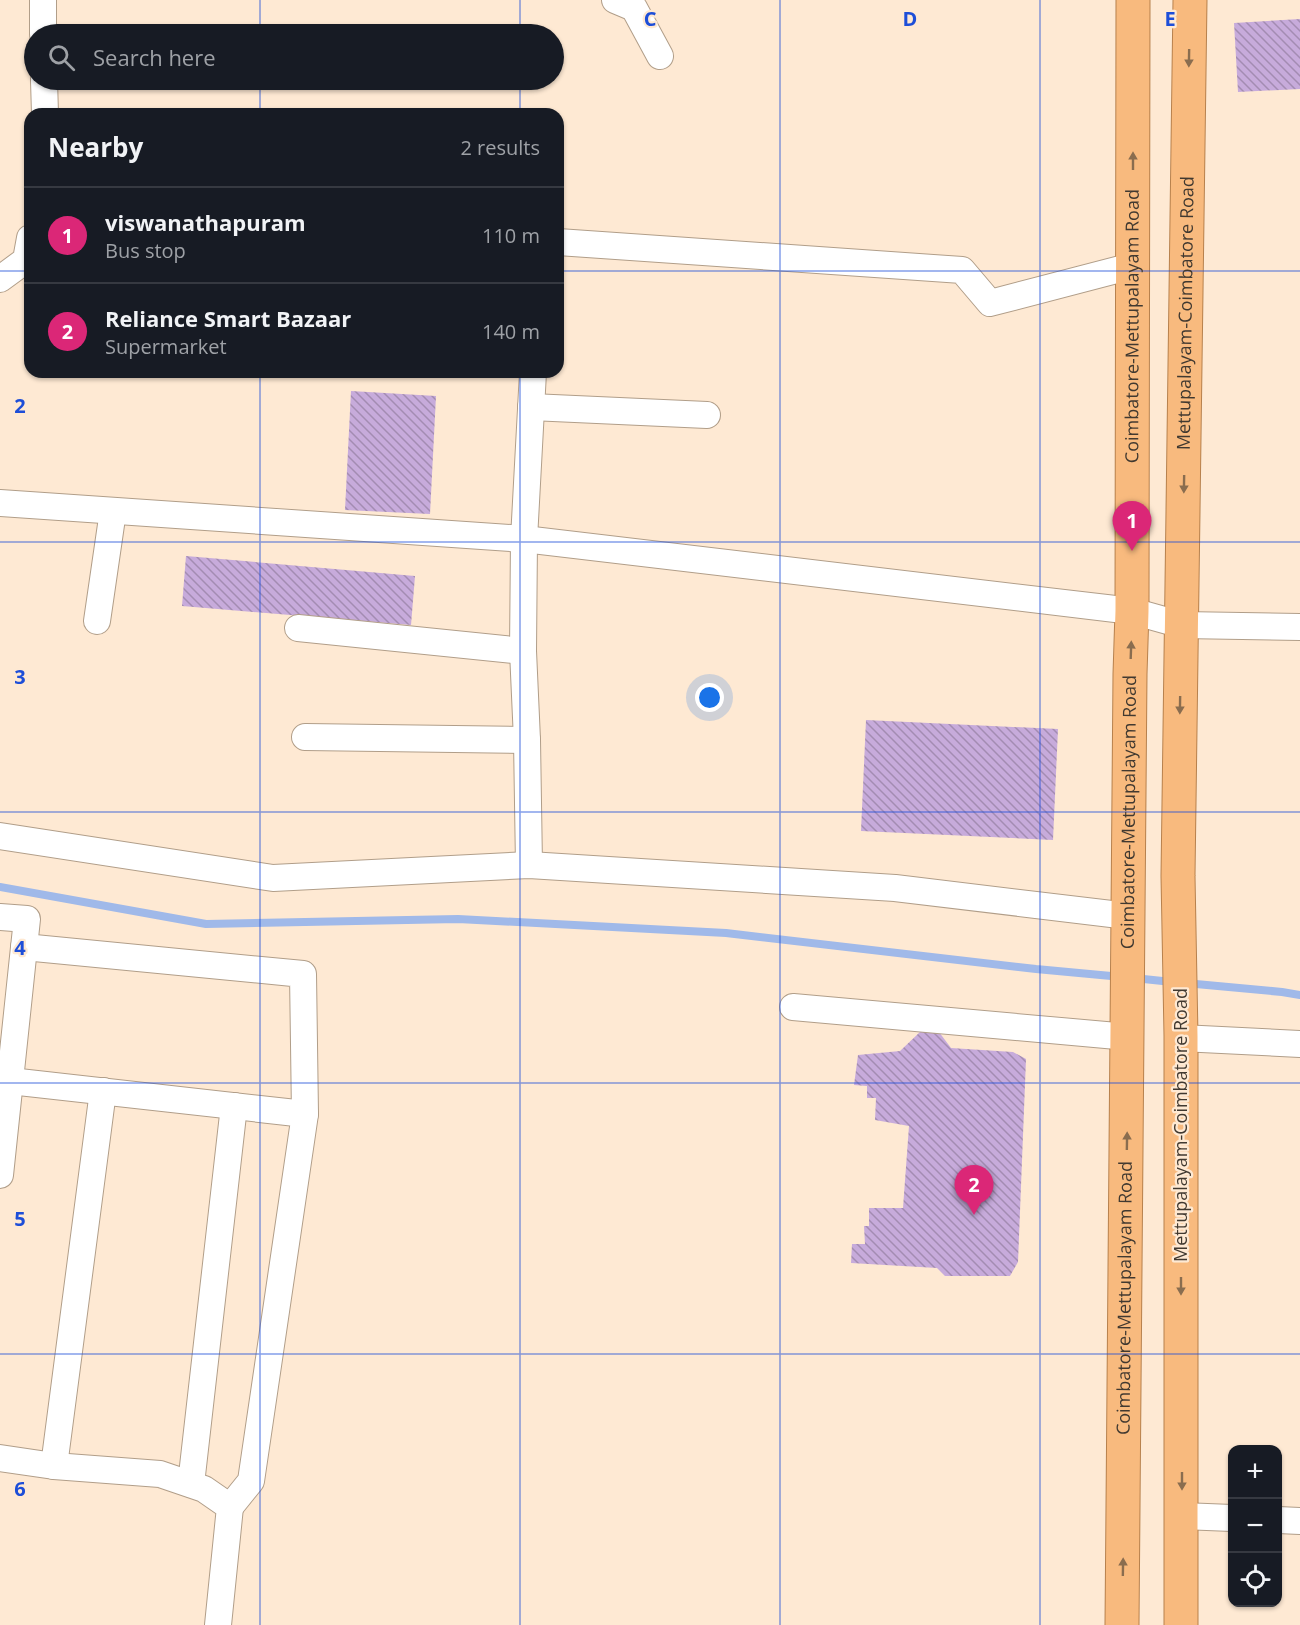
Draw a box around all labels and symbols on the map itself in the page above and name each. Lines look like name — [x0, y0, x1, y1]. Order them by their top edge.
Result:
text: C — [644, 5, 657, 32]
text: D — [903, 5, 917, 32]
text: E — [1164, 5, 1176, 32]
one-way arrow — [1185, 49, 1194, 68]
one-way arrow — [1128, 151, 1138, 170]
street label: Mettupalayam-Coimbatore Road — [1171, 176, 1199, 450]
street label: Coimbatore-Mettupalayam Road — [1119, 189, 1144, 463]
text: 2 — [14, 392, 26, 419]
one-way arrow — [1179, 475, 1189, 494]
pin: 1 — [1112, 502, 1152, 551]
one-way arrow — [1126, 640, 1135, 659]
text: 3 — [14, 663, 26, 690]
street label: Coimbatore-Mettupalayam Road — [1115, 675, 1141, 949]
your location — [695, 683, 724, 712]
one-way arrow — [1175, 695, 1185, 714]
text: 4 — [14, 934, 26, 961]
street label: Mettupalayam-Coimbatore Road — [1168, 988, 1192, 1262]
one-way arrow — [1122, 1131, 1132, 1150]
street label: Coimbatore-Mettupalayam Road — [1111, 1161, 1137, 1435]
pin: 2 — [954, 1166, 994, 1215]
text: 5 — [14, 1205, 26, 1232]
one-way arrow — [1176, 1276, 1186, 1295]
one-way arrow — [1177, 1471, 1187, 1490]
text: 6 — [14, 1475, 26, 1502]
one-way arrow — [1118, 1557, 1128, 1576]

